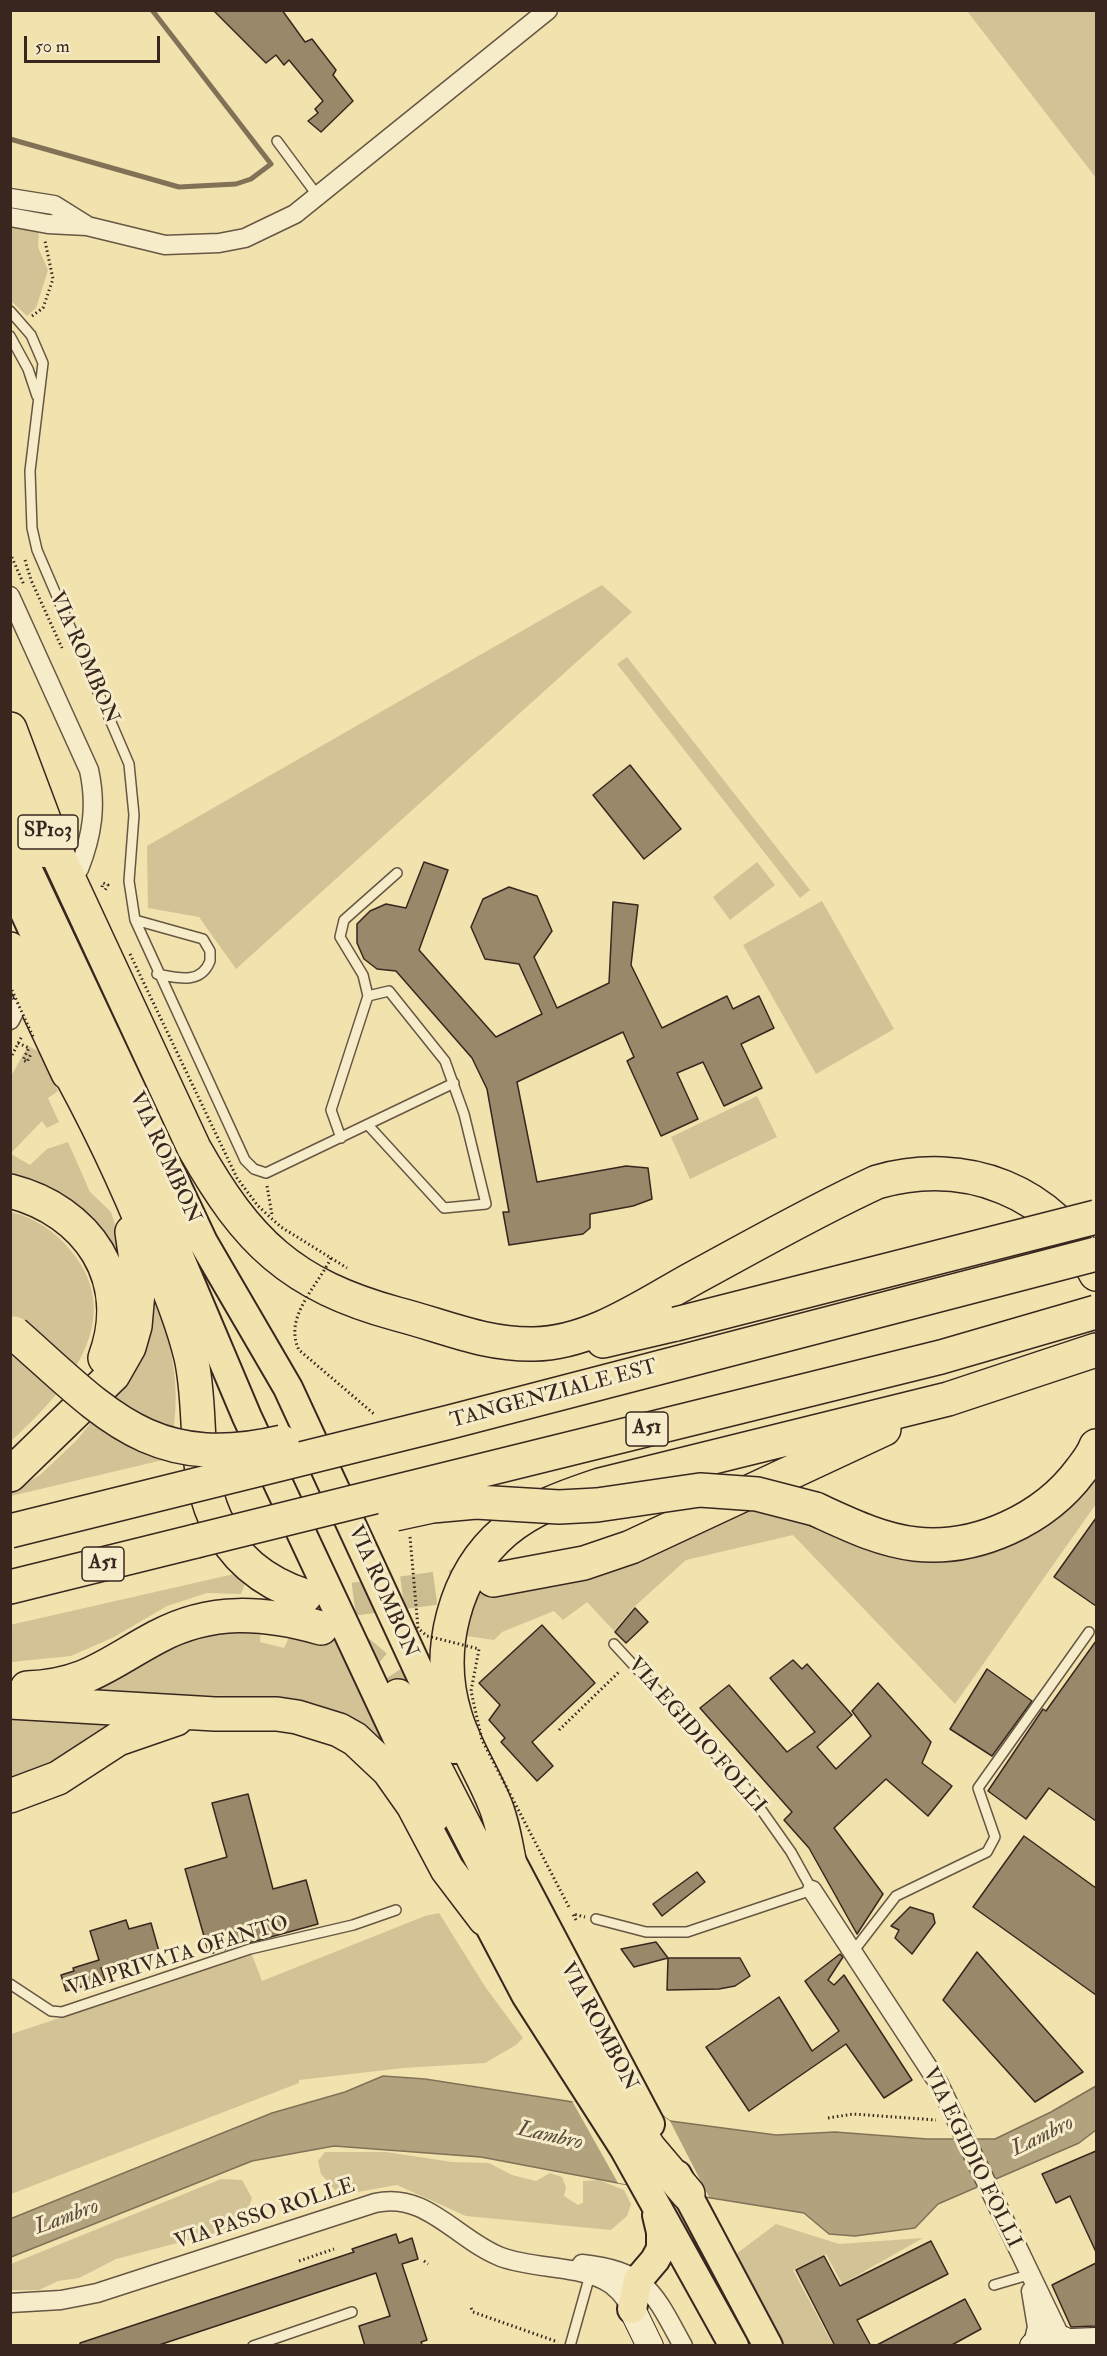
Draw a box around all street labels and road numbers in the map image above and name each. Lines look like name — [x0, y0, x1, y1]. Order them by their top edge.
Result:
street label: VIA ROMBON — [43, 588, 123, 728]
road number: SP103 — [18, 815, 78, 849]
street label: VIA ROMBON — [123, 1088, 205, 1228]
street label: TANGENZIALE EST — [448, 1355, 660, 1435]
road number: A51 — [626, 1412, 668, 1446]
street label: VIA ROMBON — [342, 1522, 422, 1662]
road number: A51 — [82, 1547, 124, 1581]
street label: VIA EGIDIO FOLLI — [622, 1653, 770, 1819]
street label: VIA PRIVATA OFANTO — [64, 1911, 292, 2003]
street label: VIA ROMBON — [554, 1958, 642, 2096]
street label: VIA EGIDIO FOLLI — [916, 2063, 1026, 2253]
street label: VIA PASSO ROLLE — [172, 2174, 358, 2256]

